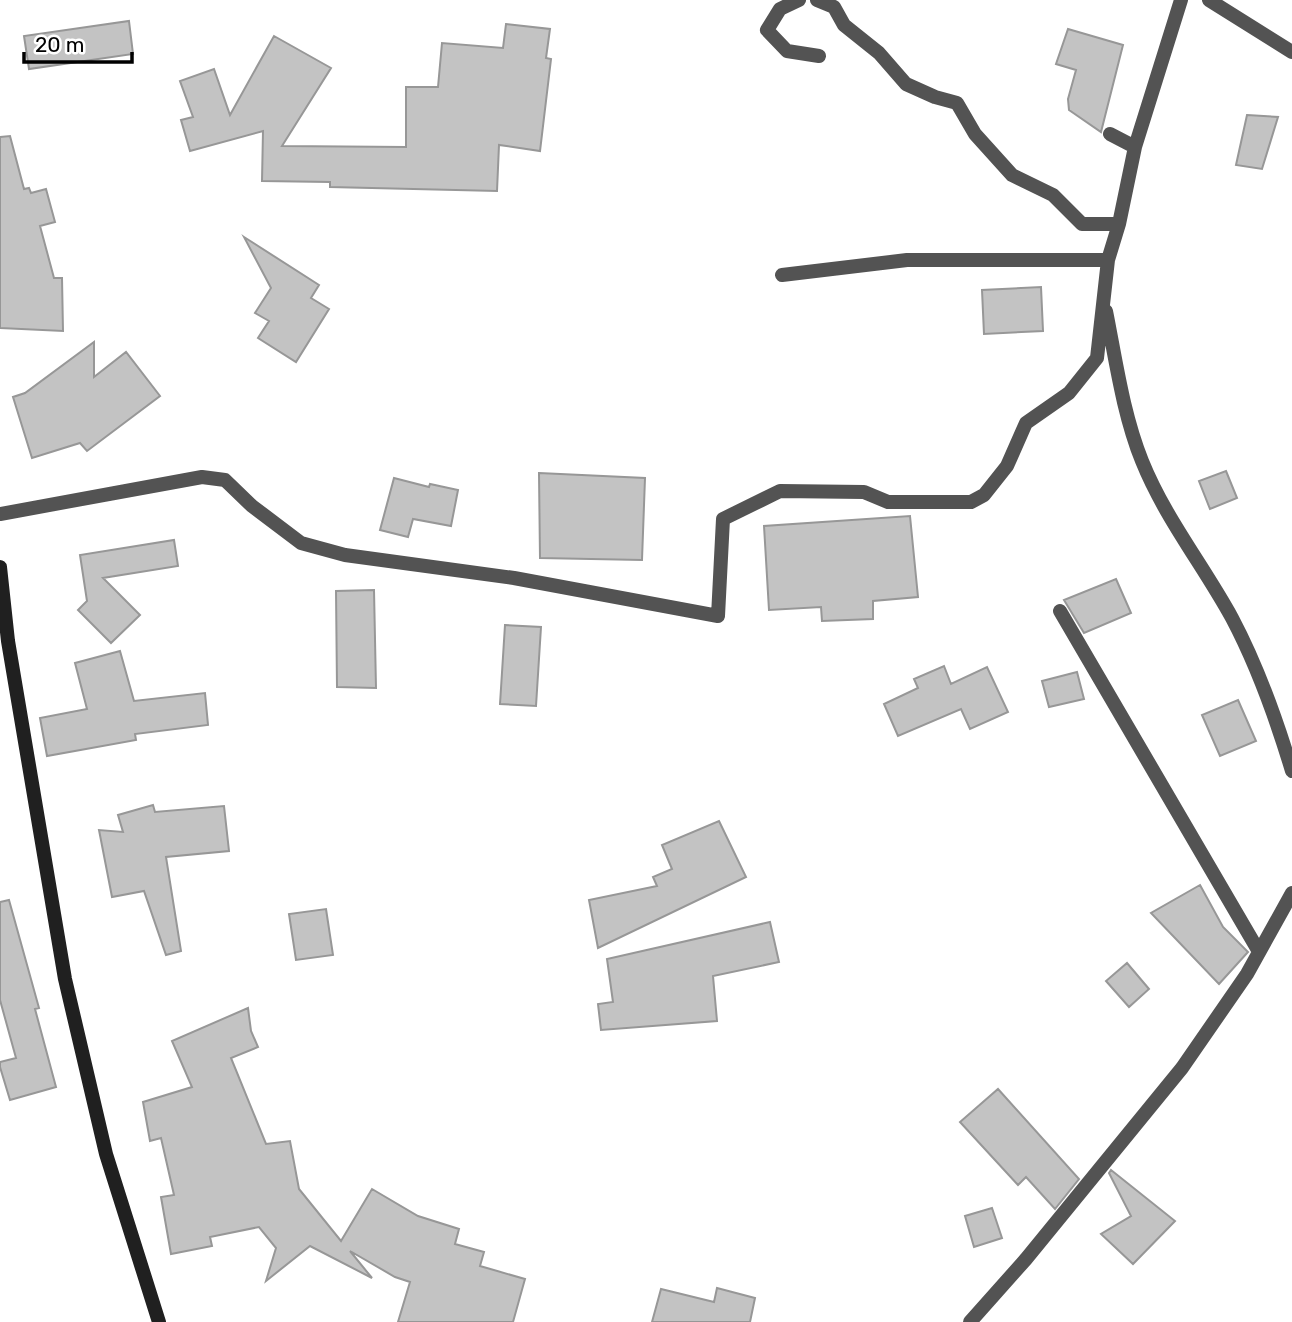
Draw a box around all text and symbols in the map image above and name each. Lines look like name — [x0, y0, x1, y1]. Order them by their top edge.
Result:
scale bar — [24, 21, 133, 65]
text: 20 m — [35, 32, 84, 57]

